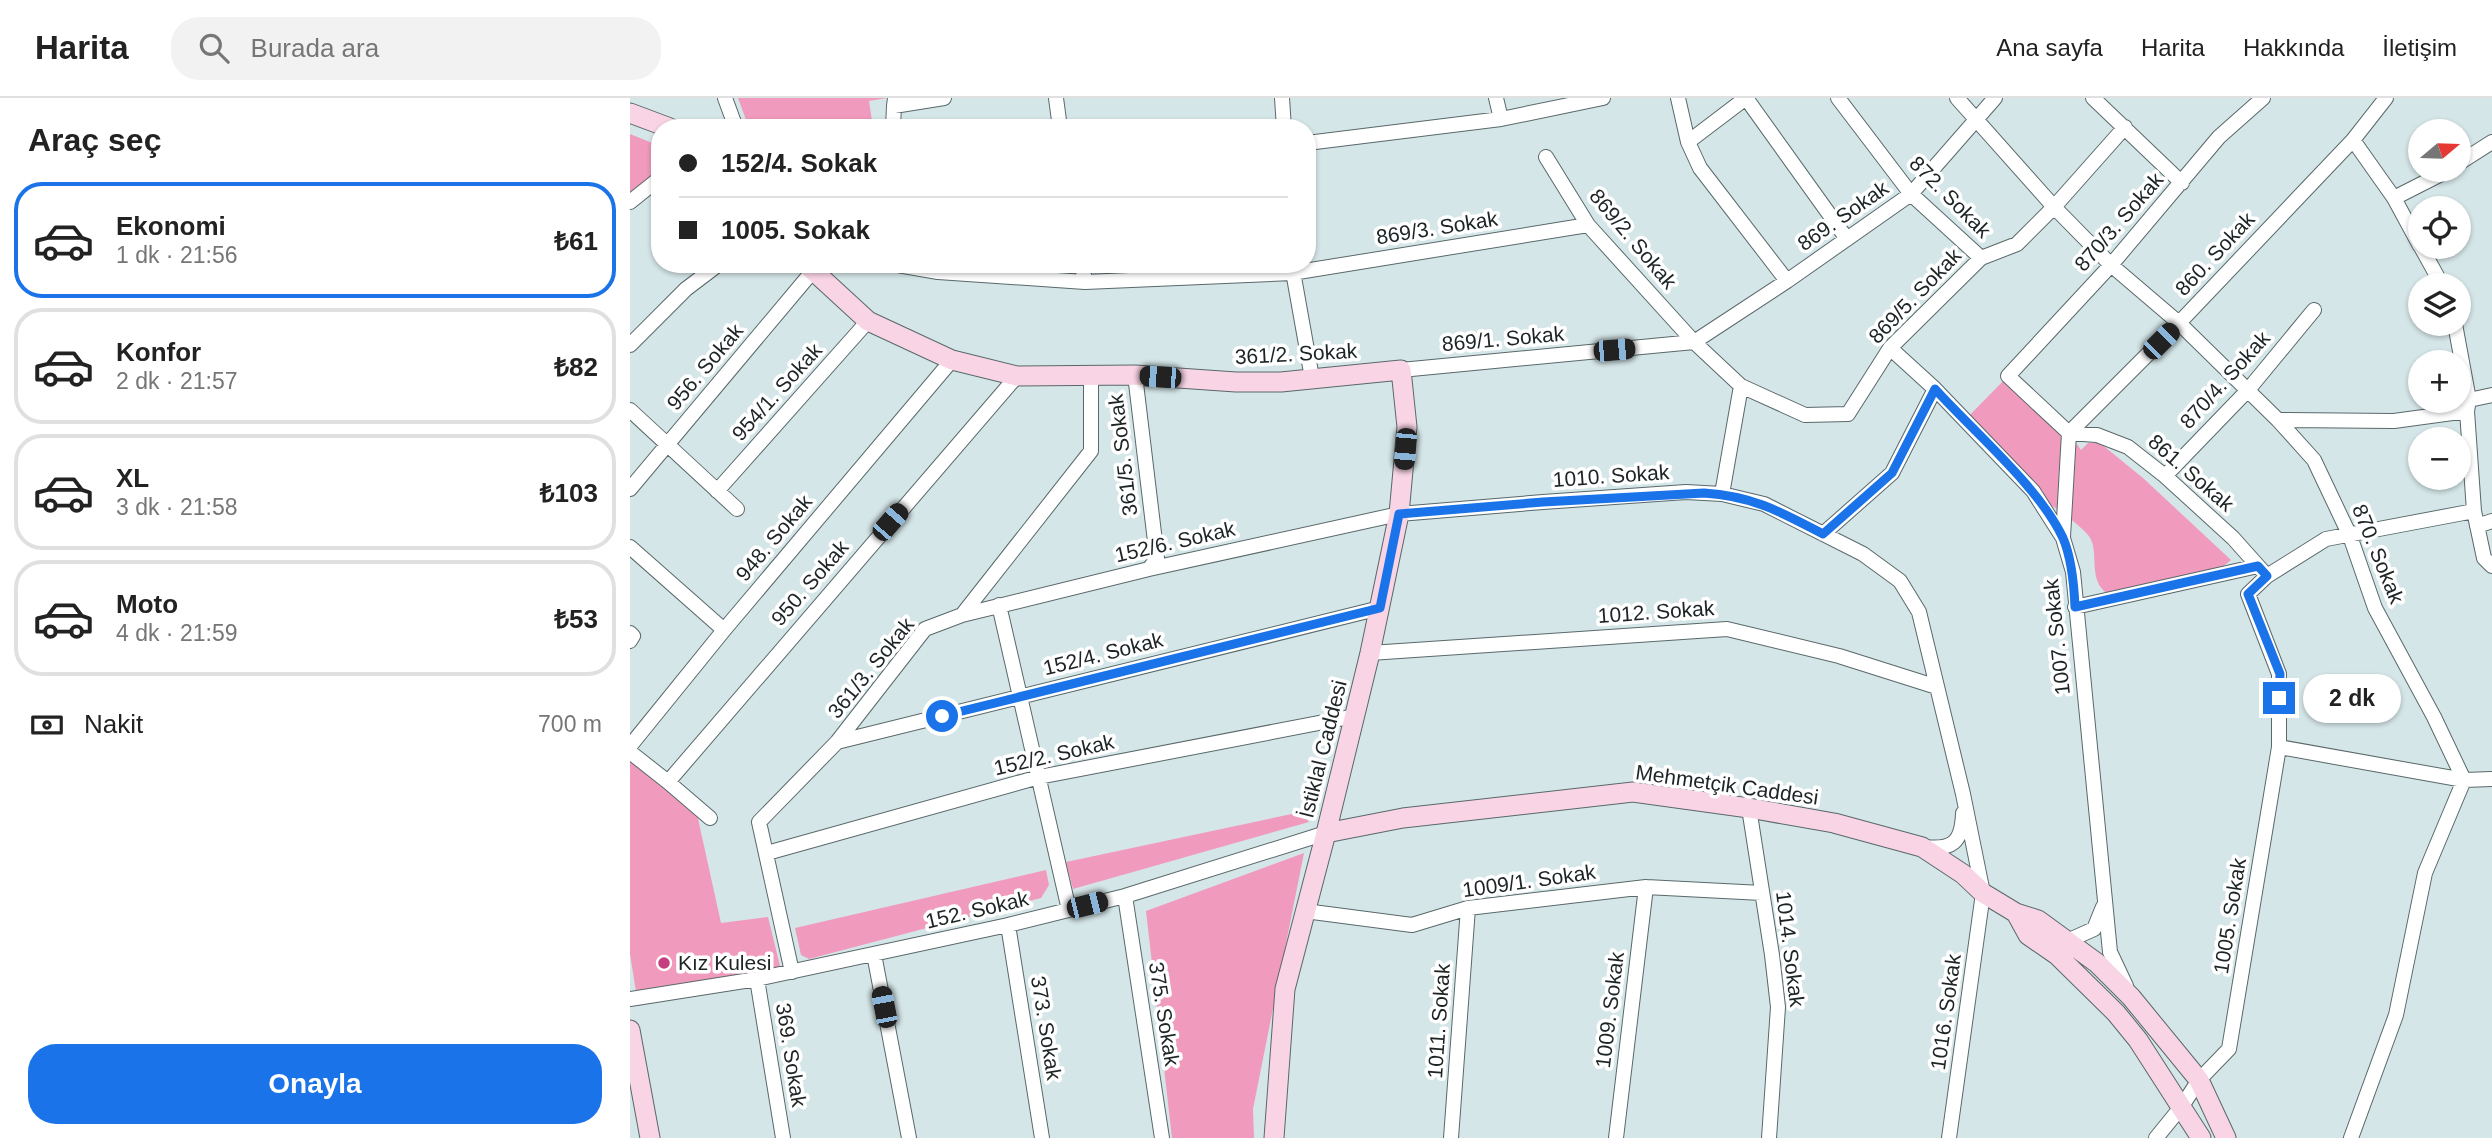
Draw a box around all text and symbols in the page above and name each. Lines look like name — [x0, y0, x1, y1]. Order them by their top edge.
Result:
search box — [171, 17, 661, 80]
text: Harita — [35, 29, 129, 66]
icon: search — [195, 29, 233, 67]
text: Burada ara — [251, 33, 379, 63]
text: Ana sayfa — [1996, 34, 2103, 61]
text: Harita — [2141, 34, 2205, 61]
text: Hakkında — [2243, 34, 2344, 61]
text: İletişim — [2382, 34, 2457, 61]
north arrow — [2408, 119, 2471, 182]
map controls — [2408, 119, 2471, 490]
text: Araç seç — [28, 122, 161, 158]
text: 152/4. Sokak — [721, 148, 877, 178]
street label: 872. Sokak — [1905, 151, 1996, 242]
street label: 870/3. Sokak — [2070, 167, 2168, 275]
street label: 869. Sokak — [1793, 176, 1893, 255]
street label: 869/2. Sokak — [1585, 184, 1682, 293]
button: locate — [2408, 196, 2471, 259]
street label: 869/3. Sokak — [1375, 206, 1500, 248]
street label: 860. Sokak — [2170, 207, 2259, 300]
icon: car — [32, 209, 95, 272]
text: Ekonomi — [116, 211, 226, 241]
text: 1005. Sokak — [721, 215, 870, 245]
text: ₺61 — [554, 226, 598, 256]
text: 1 dk · 21:56 — [116, 242, 237, 268]
street label: 869/5. Sokak — [1864, 243, 1966, 348]
button: layers — [2408, 273, 2471, 336]
street label: 956. Sokak — [662, 319, 748, 414]
car — [2139, 319, 2184, 363]
street label: 869/1. Sokak — [1441, 322, 1566, 355]
street label: 870/4. Sokak — [2175, 326, 2275, 433]
icon: car — [32, 335, 95, 398]
text: Konfor — [116, 337, 201, 367]
street label: 954/1. Sokak — [727, 338, 827, 445]
car — [1593, 338, 1636, 362]
street label: 361/2. Sokak — [1234, 339, 1358, 368]
button: + — [2408, 350, 2471, 413]
text: ₺82 — [554, 352, 598, 382]
car — [1139, 365, 1182, 389]
text: 2 dk · 21:57 — [116, 368, 237, 394]
street label: 361/5. Sokak — [1104, 392, 1141, 517]
car — [1393, 427, 1418, 471]
button: − — [2408, 427, 2471, 490]
street label: 861. Sokak — [2144, 429, 2239, 516]
street label: 1010. Sokak — [1552, 460, 1670, 491]
icon: car — [32, 461, 95, 524]
text: XL — [116, 463, 149, 493]
text: ₺103 — [540, 478, 598, 508]
street label: 948. Sokak — [731, 490, 817, 585]
text: 3 dk · 21:58 — [116, 494, 237, 520]
car — [869, 499, 912, 545]
street label: 870. Sokak — [2348, 501, 2409, 607]
street label: 152/6. Sokak — [1113, 516, 1238, 567]
street label: 950. Sokak — [766, 535, 853, 630]
street label: 1007. Sokak — [2039, 577, 2074, 696]
icon: car — [32, 587, 95, 650]
text: Moto — [116, 589, 178, 619]
street label: 1012. Sokak — [1597, 596, 1715, 627]
text: ₺53 — [554, 604, 598, 634]
street label: 361/3. Sokak — [823, 612, 918, 723]
text: 4 dk · 21:59 — [116, 620, 237, 646]
street label: 152/4. Sokak — [1041, 627, 1166, 680]
callout: 2 dk — [2304, 674, 2402, 722]
street label: İstiklal Caddesi — [1294, 678, 1351, 820]
route end — [2263, 682, 2295, 714]
text: 2 dk — [2329, 685, 2375, 711]
route start — [926, 700, 958, 732]
icon: cash — [28, 706, 66, 744]
text: Nakit — [84, 709, 143, 739]
text: 700 m — [538, 711, 602, 737]
street label: 152/2. Sokak — [992, 729, 1117, 780]
street label: Mehmetçik Caddesi — [1634, 760, 1820, 809]
street label: 1005. Sokak — [2209, 856, 2250, 975]
street label: 1009/1. Sokak — [1461, 860, 1598, 901]
street label: 152. Sokak — [923, 886, 1031, 933]
car — [1065, 890, 1110, 920]
street label: 1014. Sokak — [1772, 890, 1809, 1009]
street label: 1009. Sokak — [1591, 950, 1628, 1069]
place label: Kız Kulesi — [678, 951, 771, 974]
street label: 1016. Sokak — [1926, 952, 1965, 1071]
marker: Kız Kulesi — [656, 955, 672, 971]
street label: 375. Sokak — [1145, 960, 1184, 1068]
street label: 1011. Sokak — [1423, 962, 1454, 1079]
street label: 373. Sokak — [1027, 974, 1066, 1082]
car — [870, 984, 899, 1030]
street label: 369. Sokak — [772, 1001, 811, 1109]
button: Onayla — [28, 1044, 602, 1124]

